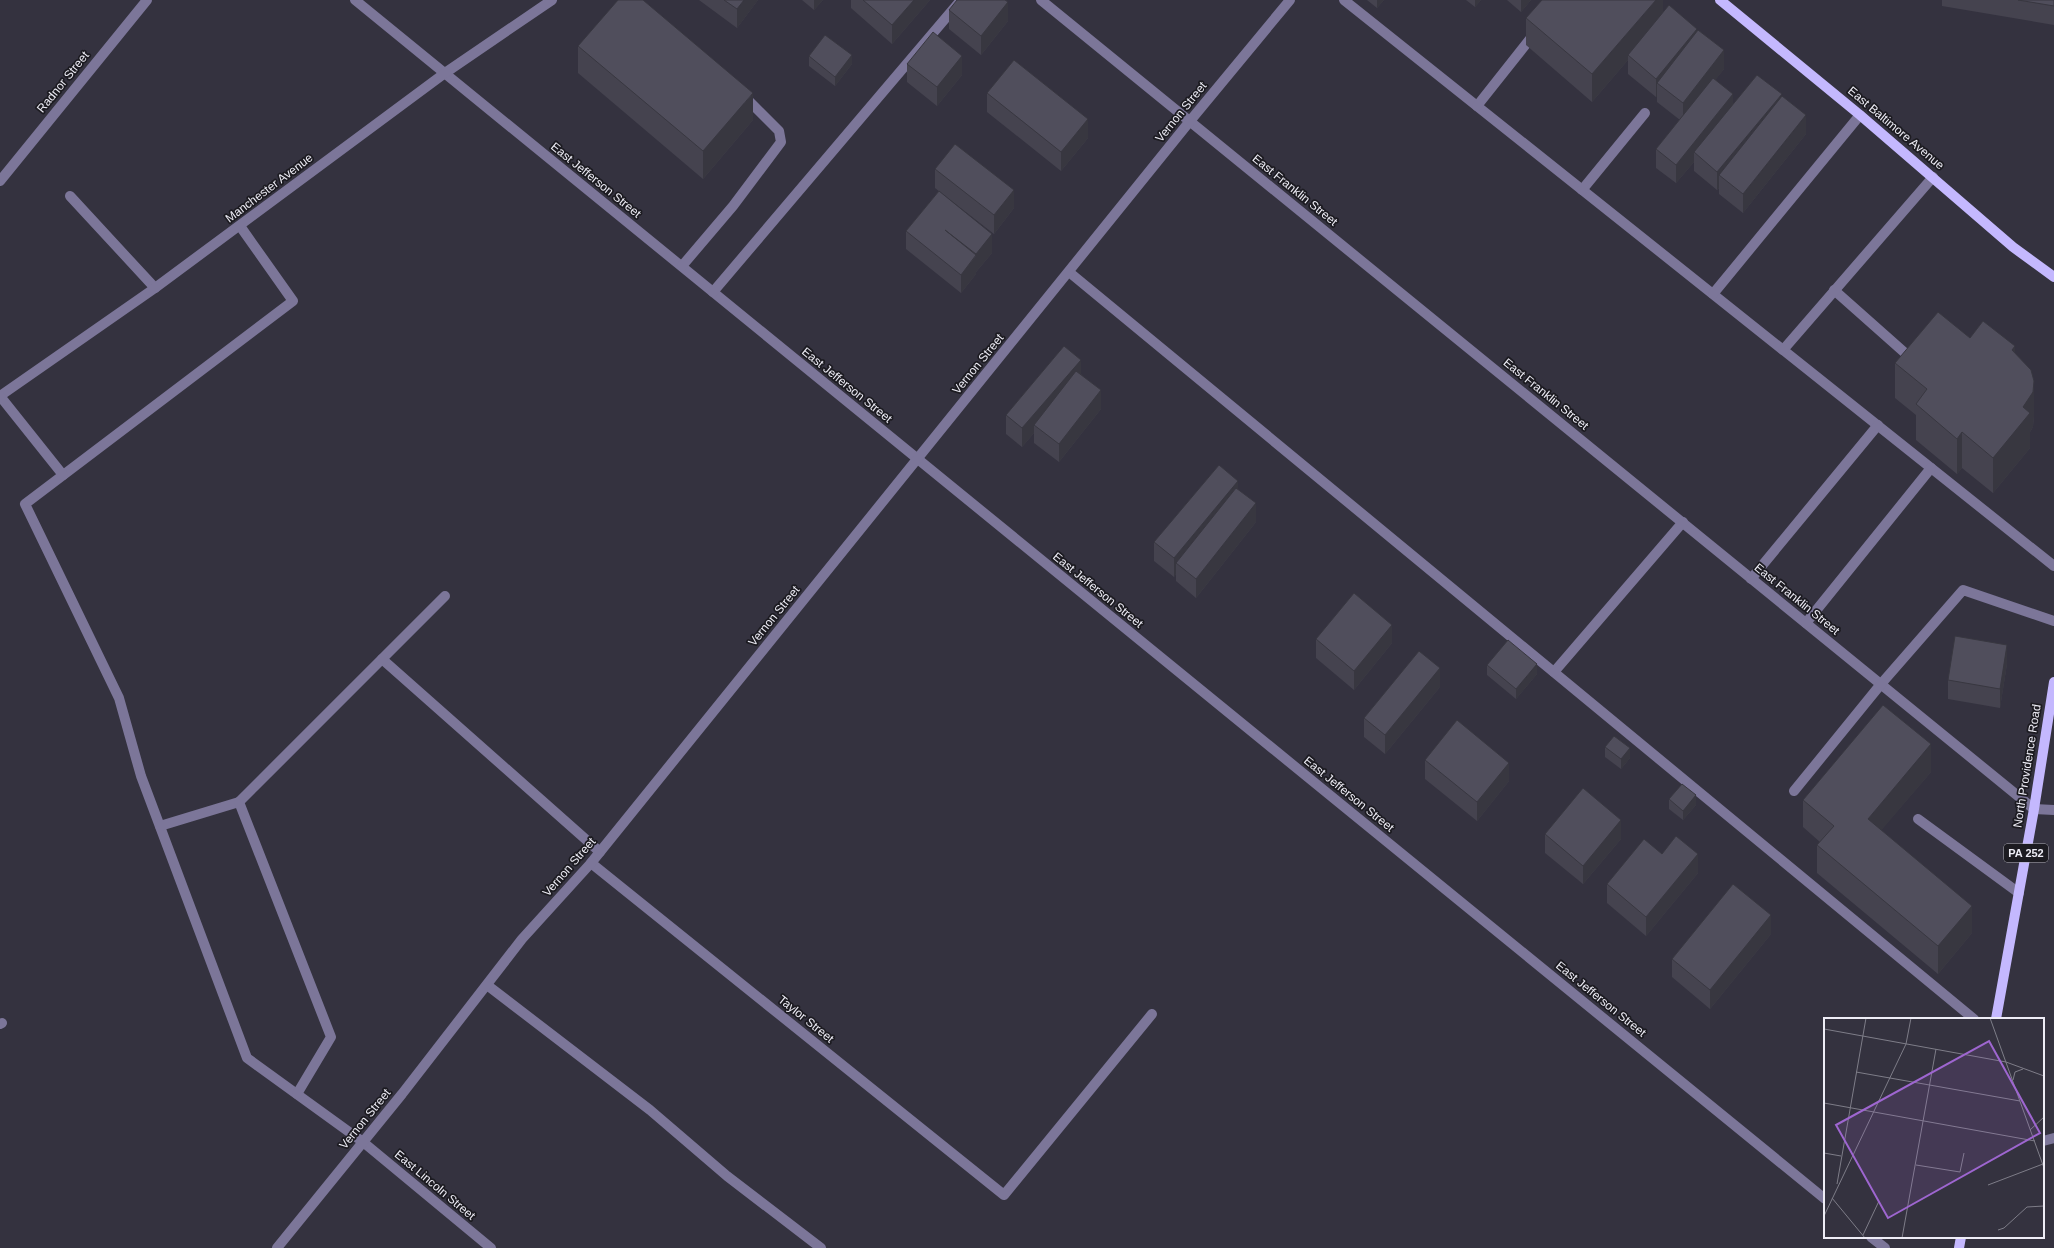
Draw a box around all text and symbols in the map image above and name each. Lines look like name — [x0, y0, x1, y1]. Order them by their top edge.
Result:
street label: Radnor Street — [34, 48, 92, 115]
street label: Vernon Street — [1152, 79, 1210, 145]
street label: East Baltimore Avenue — [1845, 84, 1947, 173]
street label: East Jefferson Street — [548, 139, 644, 221]
street label: Manchester Avenue — [223, 150, 316, 225]
street label: East Franklin Street — [1250, 151, 1341, 229]
street label: Vernon Street — [949, 331, 1007, 397]
street label: East Jefferson Street — [799, 344, 895, 426]
street label: East Franklin Street — [1501, 355, 1592, 433]
street label: East Jefferson Street — [1050, 549, 1146, 631]
street label: East Franklin Street — [1752, 560, 1843, 638]
street label: Vernon Street — [745, 583, 803, 649]
street label: North Providence Road — [2010, 703, 2044, 829]
street label: East Jefferson Street — [1301, 753, 1397, 835]
street label: Vernon Street — [540, 834, 599, 899]
road number: PA 252 — [2004, 844, 2048, 862]
street label: East Jefferson Street — [1553, 958, 1649, 1040]
street label: Taylor Street — [775, 992, 837, 1046]
inset map — [1824, 1018, 2044, 1238]
street label: Vernon Street — [336, 1086, 394, 1152]
street label: East Lincoln Street — [392, 1147, 479, 1223]

